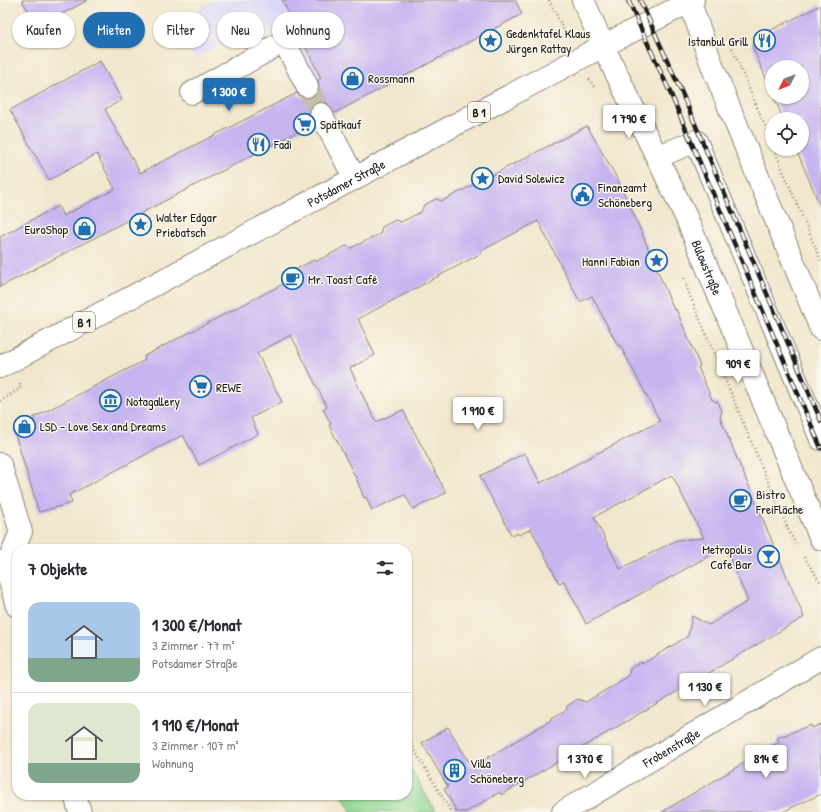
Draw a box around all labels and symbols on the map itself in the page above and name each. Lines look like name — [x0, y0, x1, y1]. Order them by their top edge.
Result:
place label: Gedenktafel Klaus Jürgen Rattay — [506, 24, 590, 57]
place icon: Gedenktafel Klaus Jürgen Rattay — [477, 27, 503, 53]
restaurant icon: Istanbul Grill — [751, 28, 777, 54]
place label: Istanbul Grill — [688, 32, 748, 50]
north arrow — [765, 60, 809, 104]
shop icon: Rossmann — [339, 65, 365, 91]
place label: Rossmann — [368, 69, 415, 87]
pin: 1 300 € — [192, 78, 266, 112]
road number: B 1 — [468, 102, 490, 122]
pin: 1 790 € — [592, 105, 666, 139]
supermarket icon: Spätkauf — [292, 111, 318, 137]
place label: Spätkauf — [320, 115, 362, 133]
restaurant icon: Fadi — [246, 131, 272, 157]
place label: Fadi — [273, 135, 292, 153]
street label: Potsdamer Straße — [304, 155, 388, 211]
place icon: David Solewicz — [470, 165, 496, 191]
place label: David Solewicz — [498, 169, 565, 187]
place label: Finanzamt Schöneberg — [597, 178, 652, 211]
public building icon: Finanzamt Schöneberg — [570, 181, 596, 207]
place label: Walter Edgar Priebatsch — [156, 208, 217, 241]
place icon: Walter Edgar Priebatsch — [128, 211, 154, 237]
shop icon: EuroShop — [71, 216, 97, 242]
place label: EuroShop — [25, 220, 68, 238]
street label: Bülowstraße — [688, 237, 727, 298]
place icon: Hanni Fabian — [643, 248, 669, 274]
place label: Hanni Fabian — [582, 252, 640, 270]
cafe icon: Mr. Toast Café — [280, 266, 306, 292]
place label: Mr. Toast Café — [308, 270, 377, 288]
road number: B 1 — [73, 312, 95, 332]
pin: 909 € — [710, 350, 766, 384]
supermarket icon: REWE — [188, 374, 214, 400]
place label: REWE — [216, 378, 242, 396]
museum icon: Notagallery — [98, 388, 124, 414]
place label: Notagallery — [126, 392, 180, 410]
pin: 1 910 € — [441, 397, 515, 431]
shop icon: LSD - Love Sex and Dreams — [12, 413, 38, 439]
place label: LSD - Love Sex and Dreams — [40, 417, 166, 435]
place label: Bistro FreiFläche — [755, 485, 803, 518]
cafe icon: Bistro FreiFläche — [728, 488, 754, 514]
place label: Metropolis Cafe Bar — [702, 540, 752, 573]
bar icon: Metropolis Cafe Bar — [755, 543, 781, 569]
pin: 1 130 € — [668, 673, 742, 707]
street label: Frobenstraße — [639, 723, 703, 772]
pin: 1 370 € — [548, 745, 622, 779]
pin: 814 € — [738, 745, 794, 779]
place label: Villa Schöneberg — [470, 754, 524, 787]
building icon: Villa Schöneberg — [442, 757, 468, 783]

